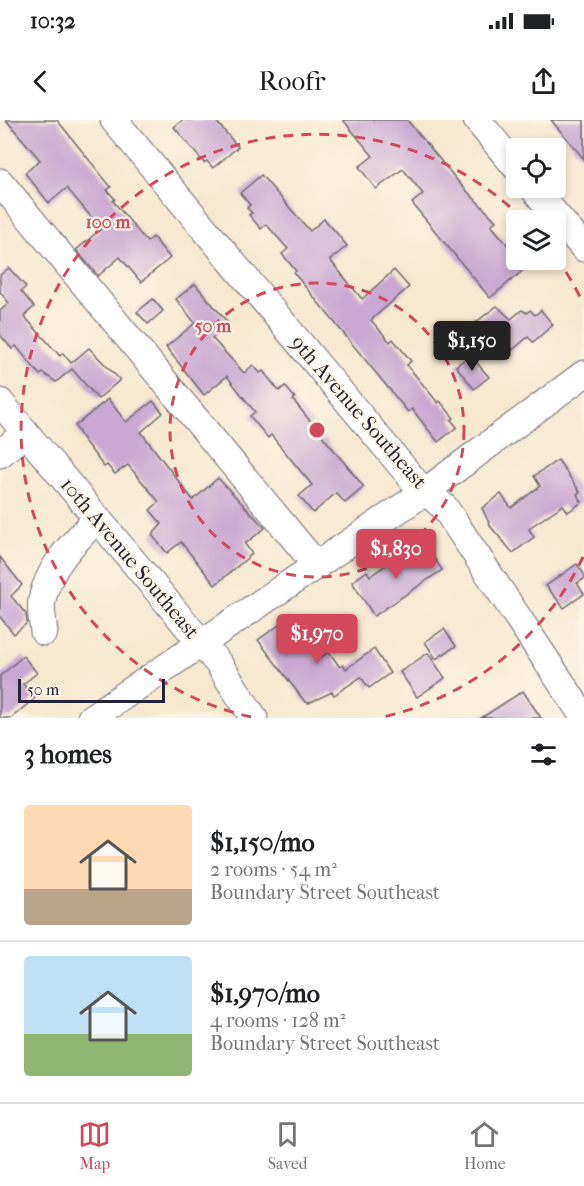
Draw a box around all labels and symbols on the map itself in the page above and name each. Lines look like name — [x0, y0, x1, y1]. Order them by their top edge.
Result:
text: 100 m — [85, 212, 132, 233]
text: 50 m — [195, 316, 232, 337]
pin: $1,150 — [423, 321, 521, 372]
street label: 9th Avenue Southeast — [286, 331, 432, 494]
centre of rings — [307, 420, 327, 440]
street label: 10th Avenue Southeast — [56, 473, 205, 644]
pin: $1,830 — [347, 529, 445, 580]
pin: $1,970 — [268, 614, 366, 665]
scale bar — [18, 676, 165, 704]

